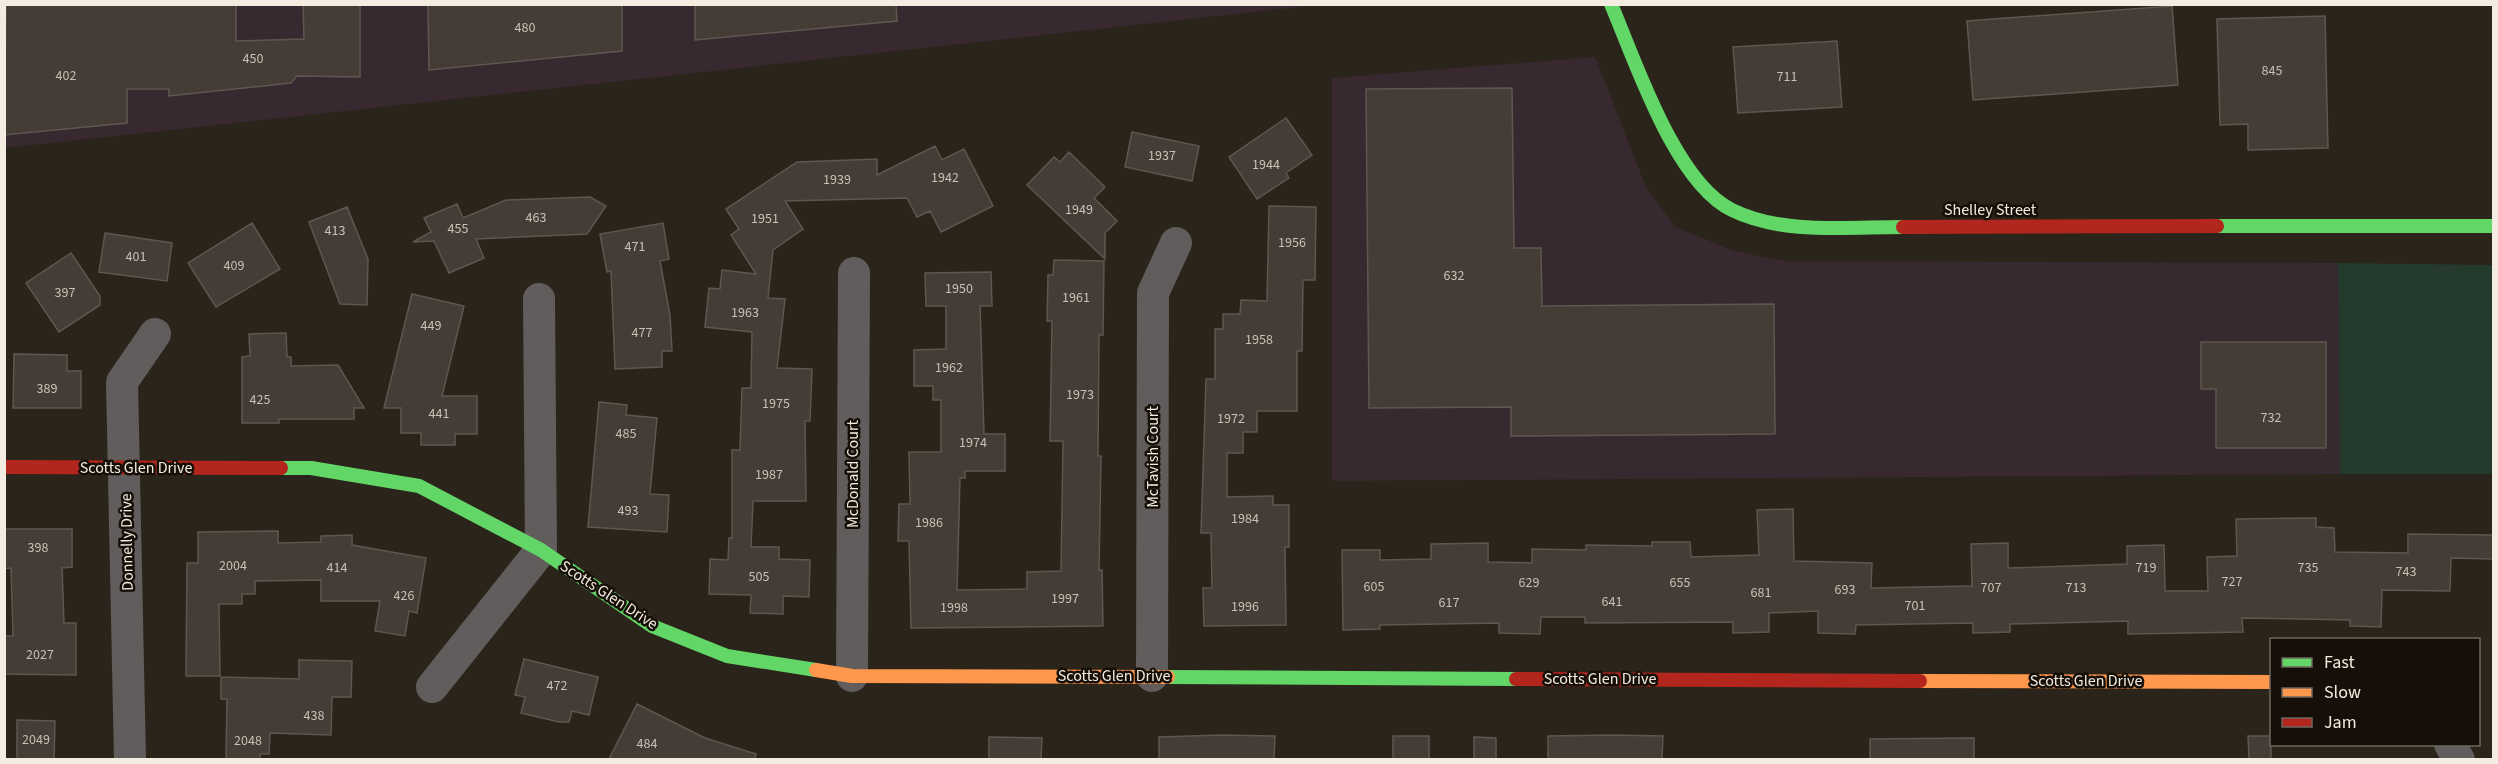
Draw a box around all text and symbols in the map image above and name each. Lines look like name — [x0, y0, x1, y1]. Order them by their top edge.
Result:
house number: 480 — [515, 18, 535, 38]
house number: 450 — [243, 49, 263, 69]
house number: 845 — [2262, 61, 2282, 81]
house number: 402 — [56, 66, 76, 86]
house number: 711 — [1777, 67, 1797, 87]
house number: 1937 — [1148, 146, 1176, 166]
house number: 1944 — [1252, 155, 1280, 175]
house number: 1942 — [931, 168, 959, 188]
house number: 1939 — [823, 170, 851, 190]
street label: Shelley Street — [1944, 199, 2037, 221]
house number: 1949 — [1065, 200, 1093, 220]
house number: 463 — [526, 208, 546, 228]
house number: 1951 — [751, 209, 779, 229]
house number: 455 — [448, 219, 468, 239]
house number: 413 — [325, 221, 345, 241]
house number: 1956 — [1278, 233, 1306, 253]
house number: 471 — [625, 237, 645, 257]
house number: 401 — [126, 247, 146, 267]
house number: 409 — [224, 256, 244, 276]
house number: 632 — [1444, 266, 1464, 286]
house number: 1950 — [945, 279, 973, 299]
house number: 397 — [55, 283, 75, 303]
house number: 1961 — [1062, 288, 1090, 308]
house number: 1963 — [731, 303, 759, 323]
house number: 449 — [421, 316, 441, 336]
house number: 477 — [632, 323, 652, 343]
house number: 1958 — [1245, 330, 1273, 350]
house number: 1962 — [935, 358, 963, 378]
house number: 389 — [37, 379, 57, 399]
house number: 1973 — [1066, 385, 1094, 405]
house number: 425 — [250, 390, 270, 410]
house number: 1975 — [762, 394, 790, 414]
house number: 441 — [429, 404, 449, 424]
street label: McTavish Court — [1142, 406, 1164, 508]
house number: 732 — [2261, 408, 2281, 428]
house number: 1972 — [1217, 409, 1245, 429]
street label: McDonald Court — [842, 419, 864, 528]
house number: 485 — [616, 424, 636, 444]
house number: 1974 — [959, 433, 987, 453]
street label: Scotts Glen Drive — [80, 457, 192, 479]
house number: 1987 — [755, 465, 783, 485]
street label: Donnelly Drive — [115, 493, 139, 591]
house number: 493 — [618, 501, 638, 521]
house number: 1984 — [1231, 509, 1259, 529]
house number: 1986 — [915, 513, 943, 533]
house number: 398 — [28, 538, 48, 558]
street label: Scotts Glen Drive — [556, 555, 662, 635]
house number: 2004 — [219, 556, 247, 576]
house number: 414 — [327, 558, 347, 578]
house number: 719 — [2136, 558, 2156, 578]
house number: 735 — [2298, 558, 2318, 578]
house number: 743 — [2396, 562, 2416, 582]
house number: 505 — [749, 567, 769, 587]
house number: 727 — [2222, 572, 2242, 592]
house number: 629 — [1519, 573, 1539, 593]
house number: 655 — [1670, 573, 1690, 593]
house number: 605 — [1364, 577, 1384, 597]
house number: 707 — [1981, 578, 2001, 598]
house number: 713 — [2066, 578, 2086, 598]
house number: 693 — [1835, 580, 1855, 600]
house number: 681 — [1751, 583, 1771, 603]
house number: 426 — [394, 586, 414, 606]
house number: 1997 — [1051, 589, 1079, 609]
house number: 641 — [1602, 592, 1622, 612]
house number: 617 — [1439, 593, 1459, 613]
house number: 701 — [1905, 596, 1925, 616]
house number: 1996 — [1231, 597, 1259, 617]
house number: 1998 — [940, 598, 968, 618]
legend — [2270, 638, 2480, 746]
house number: 2027 — [26, 645, 54, 665]
text: Fast — [2324, 650, 2355, 675]
street label: Scotts Glen Drive — [1058, 665, 1170, 687]
street label: Scotts Glen Drive — [1544, 668, 1656, 690]
street label: Scotts Glen Drive — [2030, 670, 2142, 692]
house number: 472 — [547, 676, 567, 696]
text: Slow — [2324, 680, 2361, 705]
house number: 438 — [304, 706, 324, 726]
text: Jam — [2324, 710, 2357, 735]
house number: 2049 — [22, 730, 50, 750]
house number: 2048 — [234, 731, 262, 751]
house number: 484 — [637, 734, 657, 754]

